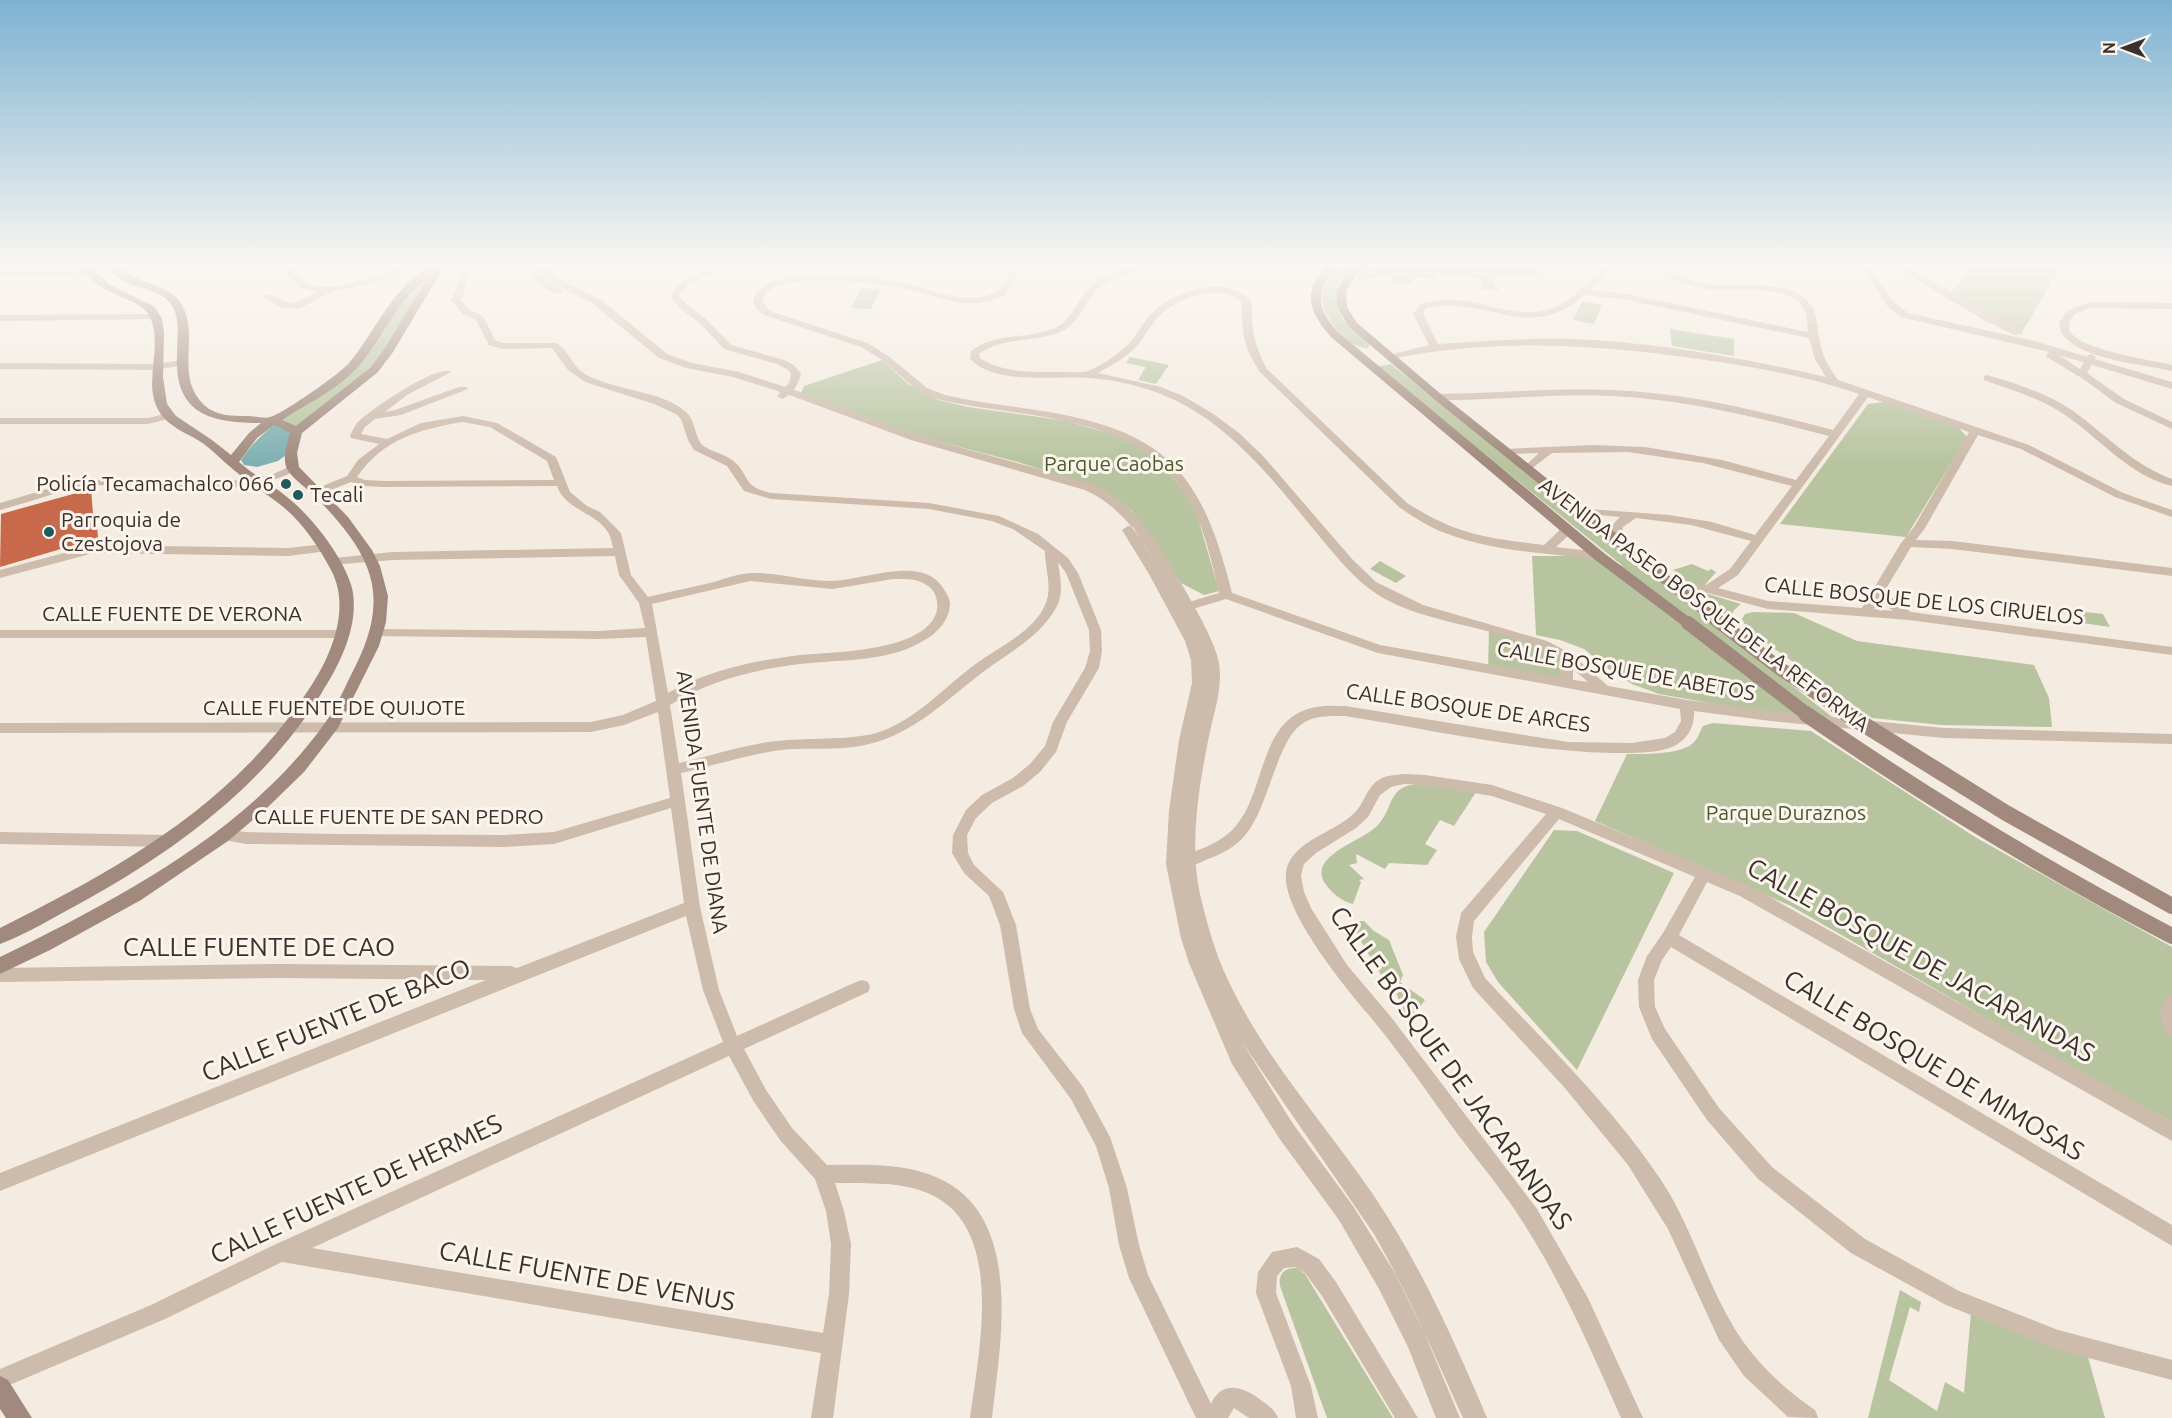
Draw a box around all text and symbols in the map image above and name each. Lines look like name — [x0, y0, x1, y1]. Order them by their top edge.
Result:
north arrow — [2094, 18, 2154, 78]
text: N — [2100, 42, 2118, 54]
park label: Parque Caobas — [1044, 451, 1184, 475]
place label: Policía Tecamachalco 066 — [36, 471, 274, 495]
street label: AVENIDA PASEO BOSQUE DE LA REFORMA — [1535, 472, 1874, 736]
marker: Policía Tecamachalco 066 — [279, 477, 293, 491]
place label: Tecali — [310, 482, 363, 506]
marker: Tecali — [291, 488, 305, 502]
place label: Parroquia de Czestojova — [61, 507, 181, 555]
marker: Parroquia de Czestojova — [42, 525, 56, 539]
street label: CALLE BOSQUE DE LOS CIRUELOS — [1763, 571, 2085, 629]
street label: CALLE FUENTE DE VERONA — [42, 601, 302, 625]
street label: CALLE BOSQUE DE ABETOS — [1495, 635, 1757, 705]
street label: AVENIDA FUENTE DE DIANA — [673, 669, 733, 935]
street label: CALLE BOSQUE DE ARCES — [1344, 678, 1592, 736]
street label: CALLE FUENTE DE QUIJOTE — [203, 695, 465, 719]
park label: Parque Duraznos — [1706, 800, 1866, 824]
street label: CALLE FUENTE DE SAN PEDRO — [254, 804, 544, 828]
street label: CALLE BOSQUE DE JACARANDAS — [1743, 852, 2100, 1067]
street label: CALLE BOSQUE DE JACARANDAS — [1324, 900, 1578, 1235]
street label: CALLE FUENTE DE CAO — [123, 932, 395, 961]
street label: CALLE FUENTE DE BACO — [197, 952, 475, 1087]
street label: CALLE BOSQUE DE MIMOSAS — [1779, 963, 2089, 1166]
street label: CALLE FUENTE DE HERMES — [205, 1108, 506, 1269]
street label: CALLE FUENTE DE VENUS — [437, 1235, 737, 1316]

